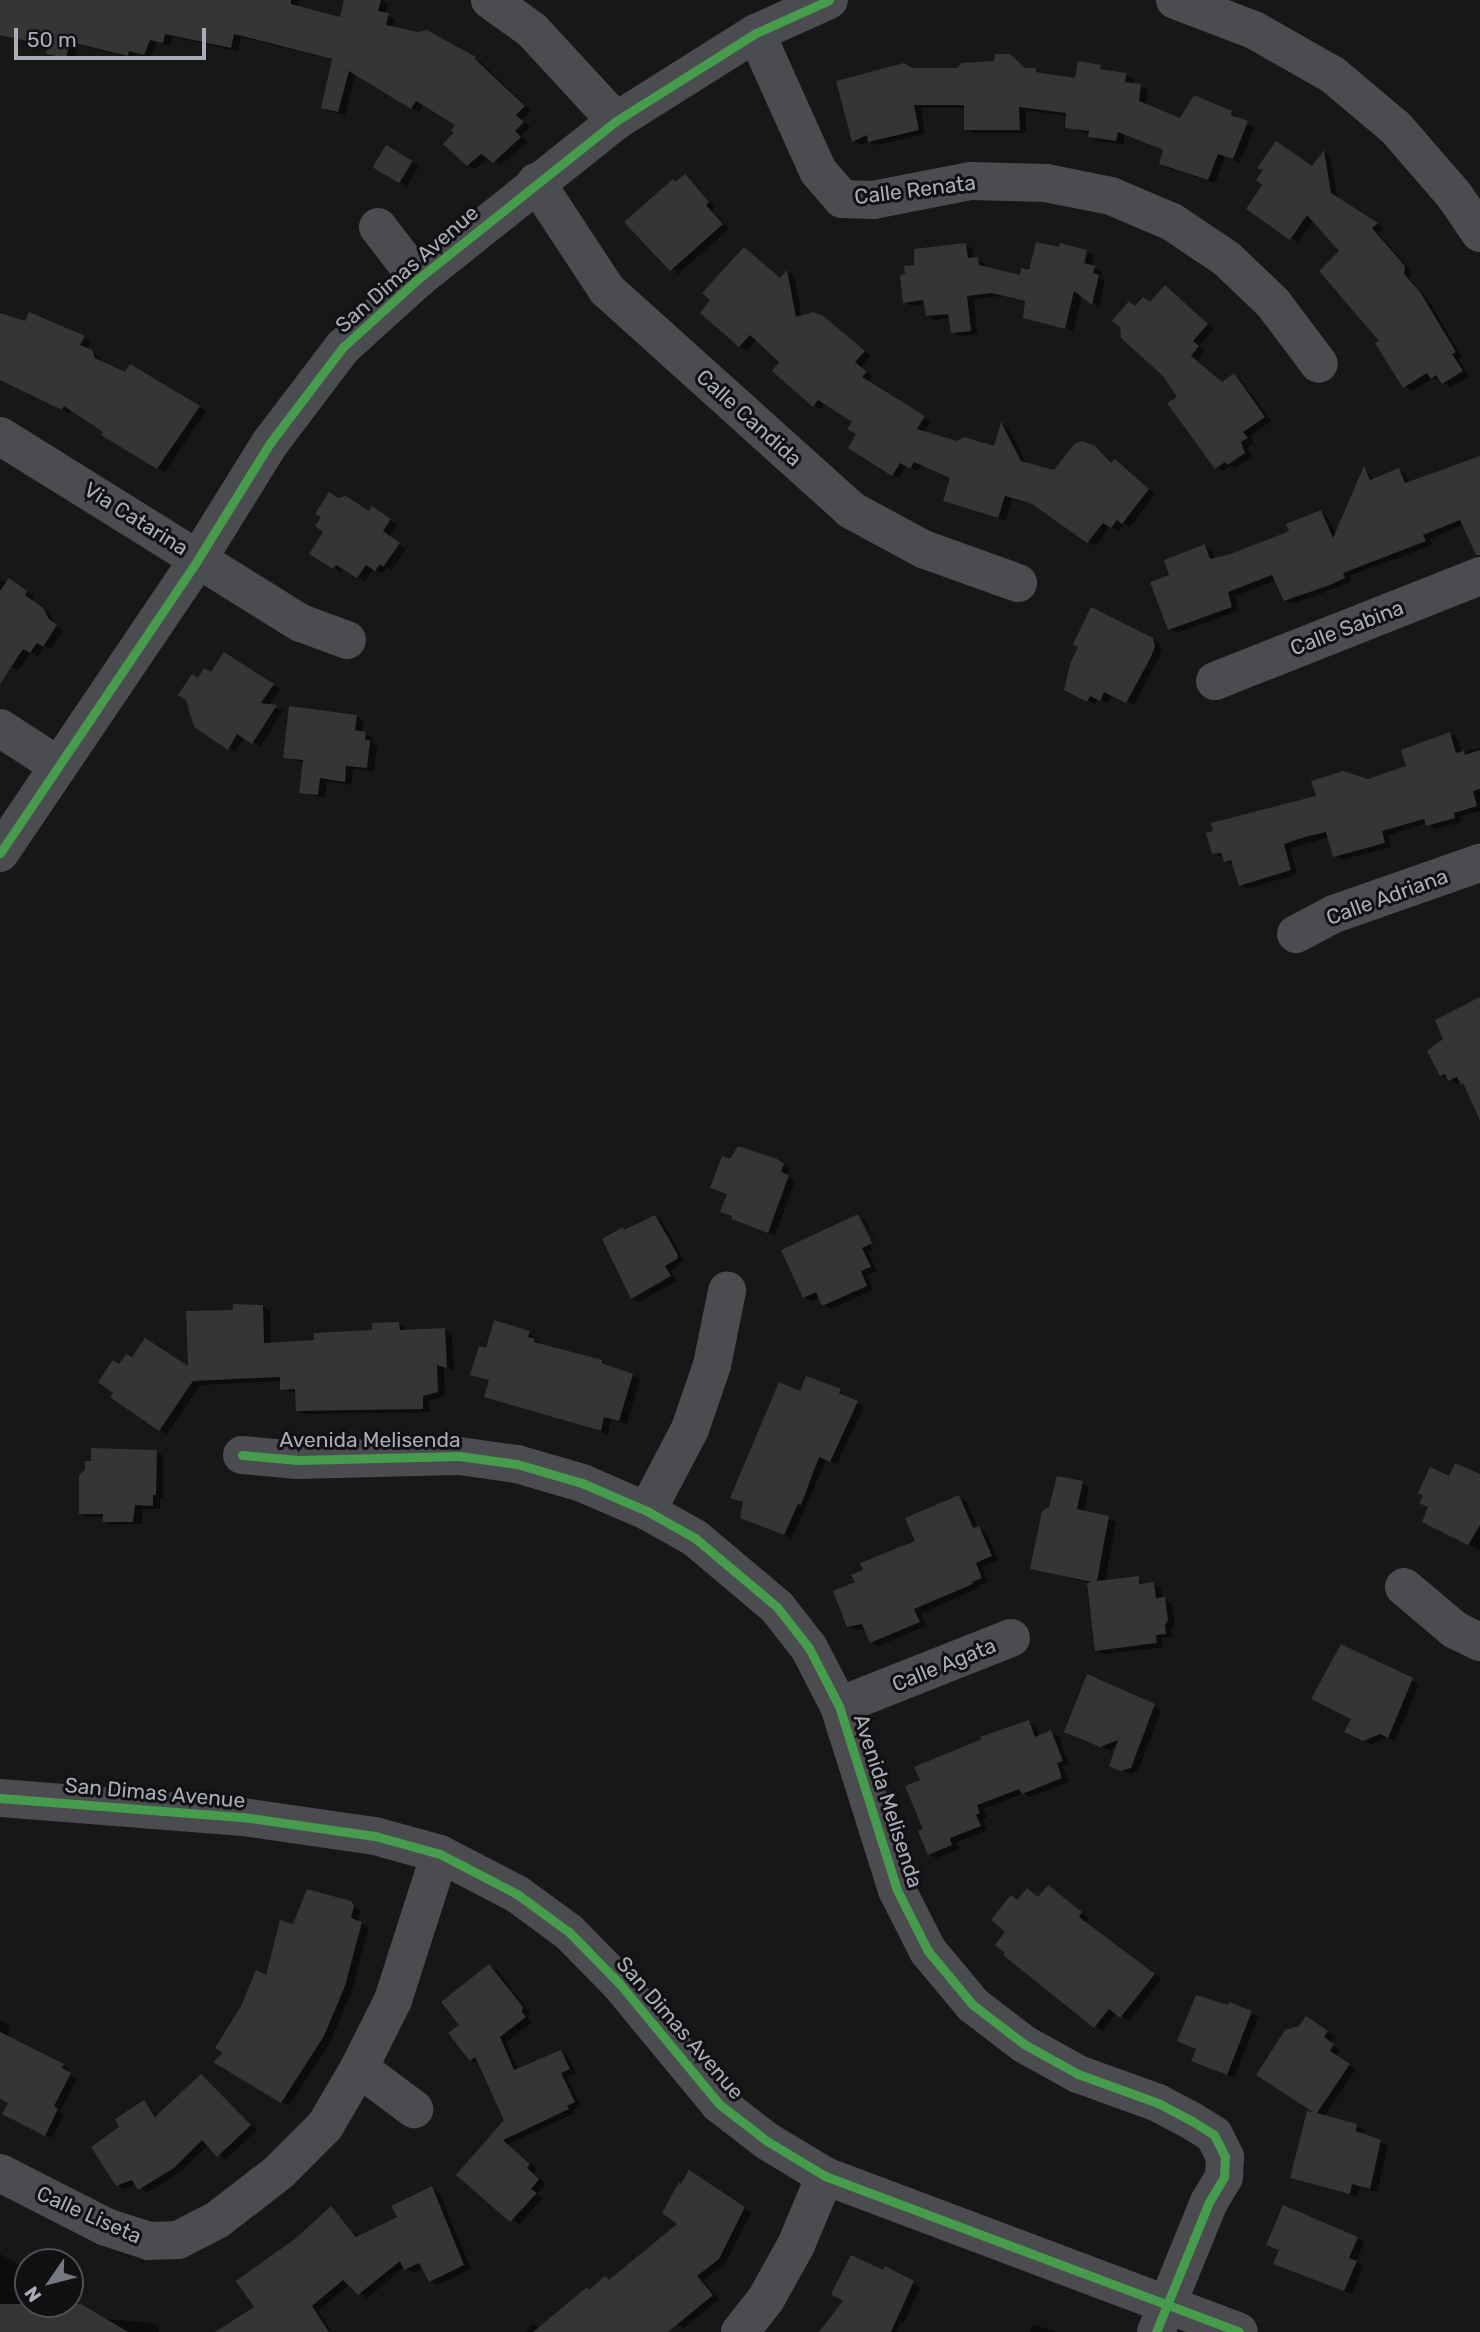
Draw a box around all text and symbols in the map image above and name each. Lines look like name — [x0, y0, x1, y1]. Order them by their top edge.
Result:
scale bar — [18, 14, 210, 58]
text: 50 m — [27, 27, 77, 52]
street label: Calle Renata — [853, 170, 977, 210]
street label: San Dimas Avenue — [330, 200, 484, 338]
street label: Calle Candida — [691, 364, 807, 472]
street label: Via Catarina — [79, 477, 193, 561]
street label: Calle Sabina — [1287, 595, 1407, 661]
street label: Calle Adriana — [1323, 863, 1451, 931]
street label: Avenida Melisenda — [279, 1427, 461, 1453]
street label: Calle Agata — [888, 1633, 1000, 1697]
street label: Avenida Melisenda — [848, 1711, 928, 1891]
street label: San Dimas Avenue — [63, 1773, 247, 1813]
street label: San Dimas Avenue — [611, 1951, 749, 2105]
street label: Calle Liseta — [33, 2181, 145, 2249]
north arrow — [14, 2248, 84, 2318]
text: N — [20, 2282, 46, 2306]

